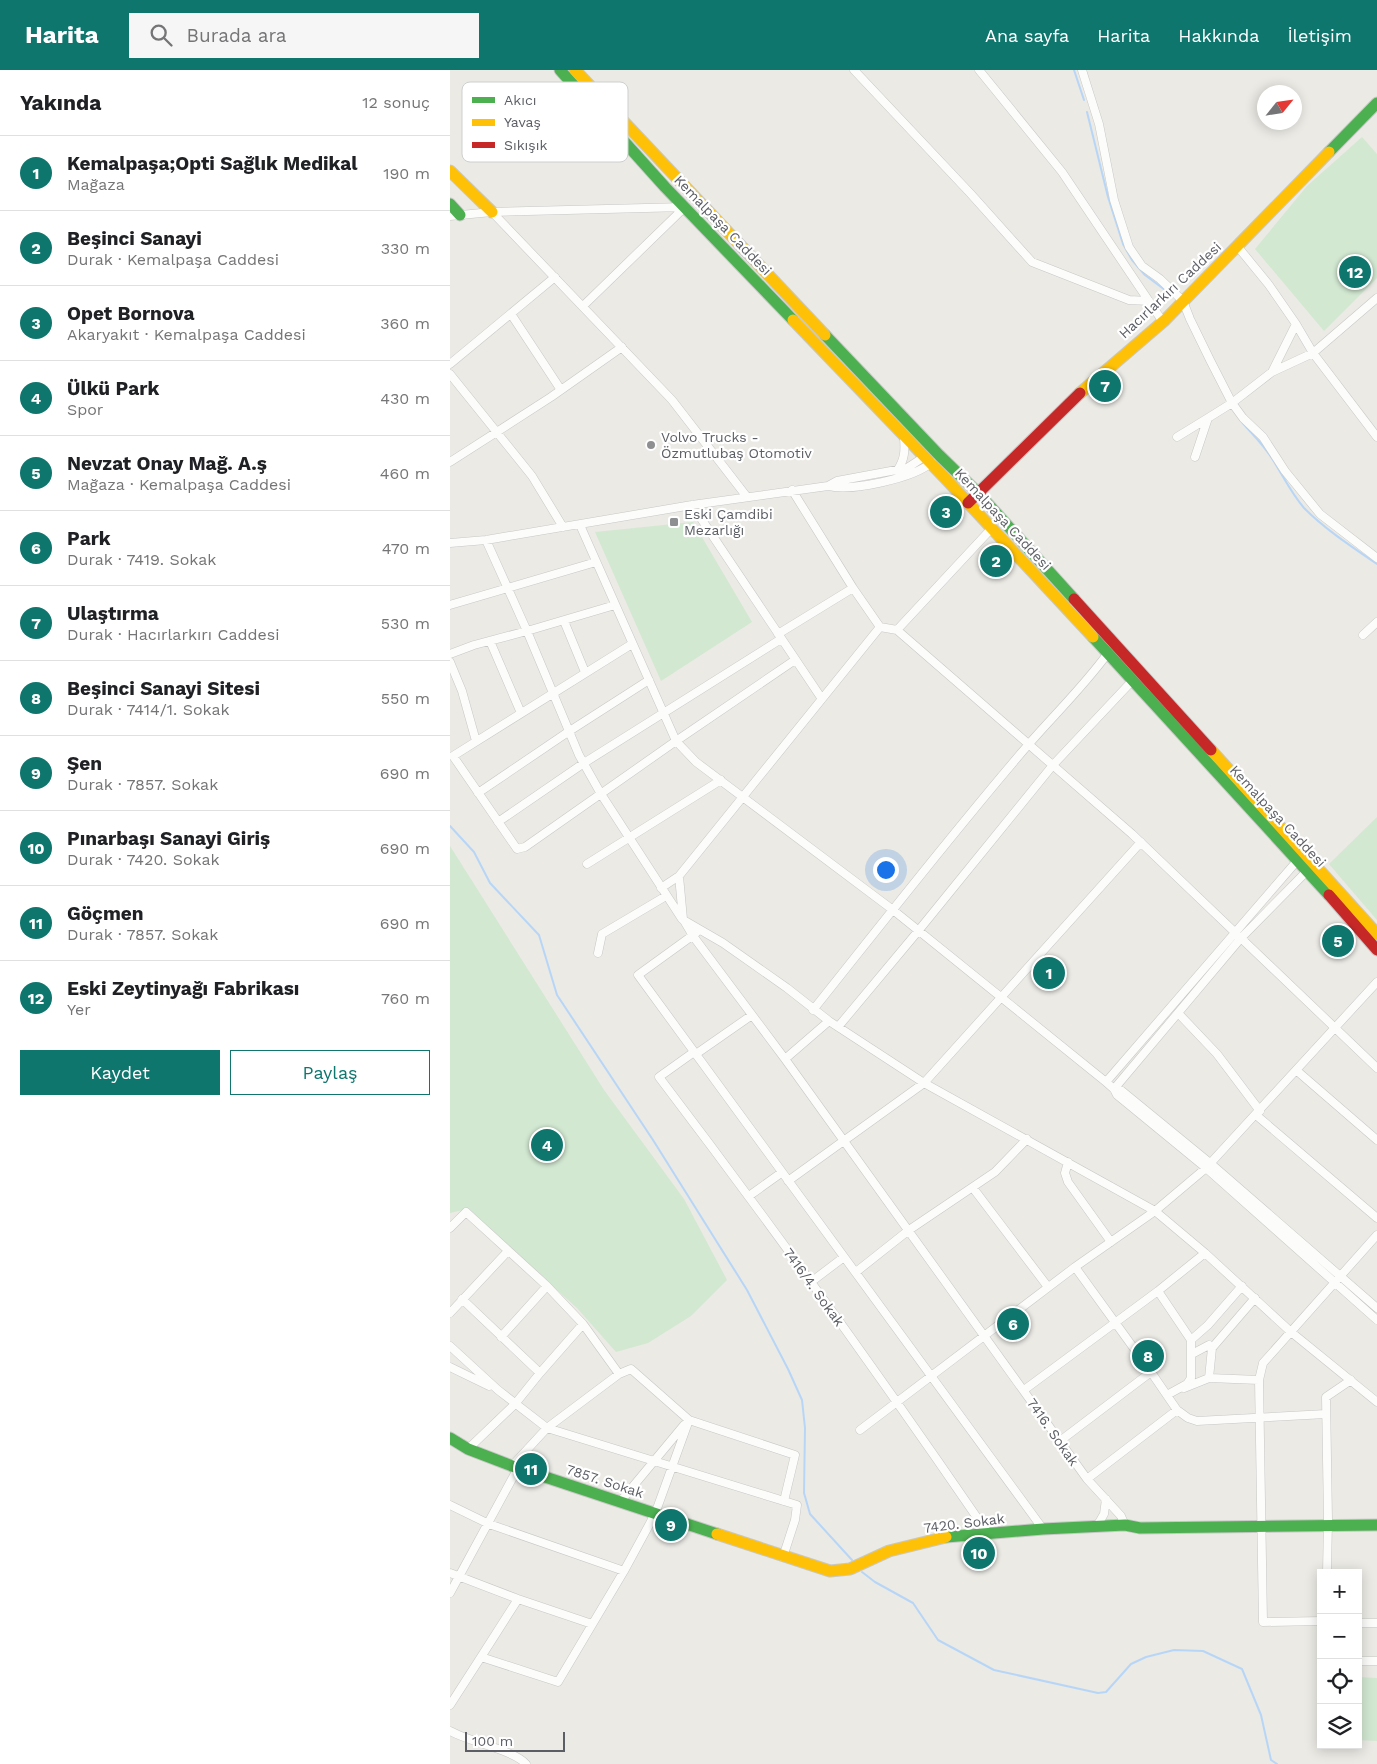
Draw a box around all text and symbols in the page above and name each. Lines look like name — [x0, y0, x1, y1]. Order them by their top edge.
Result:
search box — [129, 13, 479, 58]
text: Harita — [25, 21, 99, 49]
icon: search — [147, 21, 175, 49]
text: Burada ara — [187, 24, 287, 47]
text: Ana sayfa — [985, 25, 1069, 46]
text: Harita — [1097, 25, 1150, 46]
text: Hakkında — [1178, 25, 1259, 46]
text: İletişim — [1287, 25, 1352, 46]
legend — [462, 82, 628, 162]
north arrow — [1257, 85, 1302, 130]
text: Yakında — [20, 90, 101, 115]
text: Akıcı — [504, 92, 536, 108]
text: 12 sonuç — [362, 93, 430, 112]
text: Yavaş — [504, 114, 541, 130]
text: Sıkışık — [504, 137, 547, 153]
text: Kemalpaşa;Opti Sağlık Medikal — [67, 152, 358, 175]
text: 1 — [33, 164, 39, 183]
text: 190 m — [383, 164, 430, 183]
street label: Kemalpaşa Caddesi — [671, 172, 775, 278]
text: Mağaza — [67, 175, 125, 194]
text: Beşinci Sanayi — [67, 227, 202, 250]
text: 2 — [31, 239, 41, 258]
text: 330 m — [381, 239, 430, 258]
street label: Hacırlarkırı Caddesi — [1116, 239, 1224, 341]
text: Durak · Kemalpaşa Caddesi — [67, 250, 279, 269]
pin: 12 — [1339, 253, 1371, 291]
text: Opet Bornova — [67, 302, 195, 325]
text: 3 — [31, 314, 41, 333]
text: 360 m — [380, 314, 430, 333]
text: Akaryakıt · Kemalpaşa Caddesi — [67, 325, 306, 344]
pin: 7 — [1089, 367, 1121, 405]
text: Ülkü Park — [67, 377, 159, 400]
text: 4 — [31, 389, 41, 408]
text: 430 m — [380, 389, 430, 408]
text: Spor — [67, 400, 103, 419]
place label: Volvo Trucks - Özmutlubaş Otomotiv — [661, 429, 812, 461]
marker: Volvo Trucks - Özmutlubaş Otomotiv — [645, 439, 657, 451]
text: Nevzat Onay Mağ. A.ş — [67, 452, 267, 475]
text: 5 — [31, 464, 41, 483]
text: 460 m — [380, 464, 430, 483]
street label: Kemalpaşa Caddesi — [952, 465, 1054, 573]
text: Mağaza · Kemalpaşa Caddesi — [67, 475, 291, 494]
pin: 3 — [930, 493, 962, 531]
place label: Eski Çamdibi Mezarlığı — [684, 506, 773, 538]
marker: Eski Çamdibi Mezarlığı — [668, 516, 680, 528]
text: Park — [67, 527, 111, 550]
text: 6 — [31, 539, 41, 558]
text: 470 m — [382, 539, 430, 558]
pin: 2 — [980, 542, 1012, 580]
text: Durak · 7419. Sokak — [67, 550, 216, 569]
text: Ulaştırma — [67, 602, 159, 625]
text: 7 — [31, 614, 41, 633]
text: 530 m — [381, 614, 430, 633]
text: Durak · Hacırlarkırı Caddesi — [67, 625, 280, 644]
text: Beşinci Sanayi Sitesi — [67, 677, 260, 700]
text: 8 — [31, 689, 41, 708]
text: 550 m — [381, 689, 430, 708]
text: Durak · 7414/1. Sokak — [67, 700, 230, 719]
text: Şen — [67, 752, 102, 775]
street label: Kemalpaşa Caddesi — [1227, 762, 1329, 870]
text: 9 — [31, 764, 41, 783]
text: 690 m — [380, 764, 430, 783]
text: Durak · 7857. Sokak — [67, 775, 218, 794]
text: Pınarbaşı Sanayi Giriş — [67, 827, 270, 850]
text: 10 — [27, 839, 45, 858]
text: 690 m — [380, 839, 430, 858]
text: Durak · 7420. Sokak — [67, 850, 220, 869]
your location — [873, 857, 899, 883]
text: Göçmen — [67, 902, 144, 925]
text: 11 — [29, 914, 43, 933]
text: 690 m — [380, 914, 430, 933]
pin: 5 — [1322, 922, 1354, 960]
text: Durak · 7857. Sokak — [67, 925, 218, 944]
pin: 1 — [1033, 954, 1065, 992]
text: Eski Zeytinyağı Fabrikası — [67, 977, 299, 1000]
text: 12 — [28, 989, 44, 1008]
text: 760 m — [381, 989, 430, 1008]
text: Yer — [67, 1000, 91, 1019]
button: Kaydet — [20, 1050, 220, 1095]
button: Paylaş — [230, 1050, 430, 1095]
pin: 4 — [531, 1126, 563, 1164]
street label: 7416/4. Sokak — [780, 1245, 848, 1329]
pin: 6 — [997, 1305, 1029, 1343]
pin: 8 — [1132, 1337, 1164, 1375]
street label: 7416. Sokak — [1024, 1395, 1082, 1469]
pin: 11 — [515, 1450, 547, 1488]
street label: 7857. Sokak — [564, 1461, 646, 1501]
pin: 9 — [655, 1506, 687, 1544]
street label: 7420. Sokak — [923, 1510, 1005, 1536]
pin: 10 — [963, 1534, 995, 1572]
map controls — [1317, 1569, 1362, 1749]
button: + — [1317, 1569, 1362, 1614]
button: − — [1317, 1614, 1362, 1659]
button: locate — [1317, 1659, 1362, 1704]
button: layers — [1317, 1704, 1362, 1749]
scale bar — [465, 1729, 565, 1752]
text: 100 m — [472, 1733, 513, 1749]

